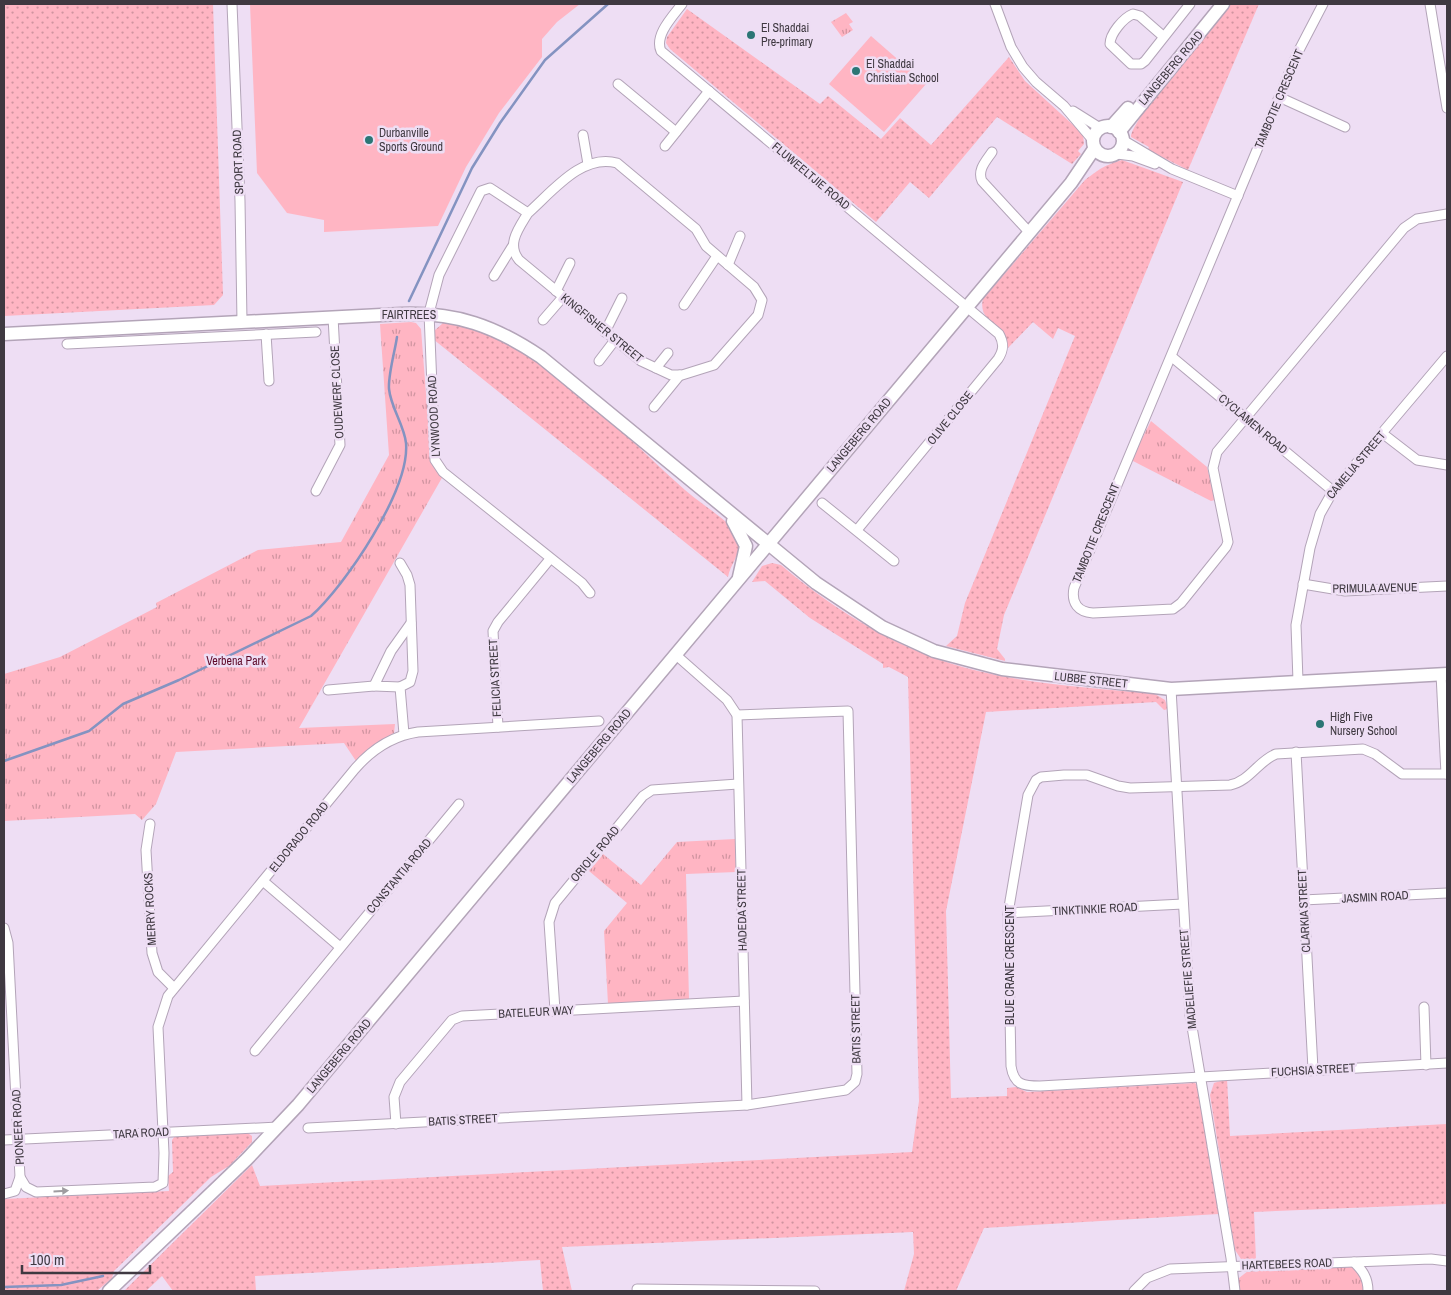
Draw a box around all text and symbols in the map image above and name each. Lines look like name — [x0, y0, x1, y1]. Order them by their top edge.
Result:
place label: El Shaddai Pre-primary — [761, 20, 813, 50]
street label: LANGEBERG ROAD — [1135, 27, 1207, 109]
marker: El Shaddai Pre-primary — [745, 29, 757, 41]
street label: TAMBOTIE CRESCENT — [1251, 47, 1307, 151]
place label: El Shaddai Christian School — [866, 56, 939, 86]
marker: El Shaddai Christian School — [850, 65, 862, 77]
place label: Durbanville Sports Ground — [379, 125, 443, 155]
street label: SPORT ROAD — [229, 129, 247, 195]
marker: Durbanville Sports Ground — [363, 134, 375, 146]
street label: FLUWEELTJIE ROAD — [769, 139, 853, 213]
street label: KINGFISHER STREET — [557, 290, 647, 366]
street label: FAIRTREES — [382, 307, 437, 323]
street label: OUDEWERF CLOSE — [327, 345, 347, 439]
street label: LYNWOOD ROAD — [424, 375, 444, 457]
street label: OLIVE CLOSE — [923, 388, 977, 448]
street label: CYCLAMEN ROAD — [1215, 390, 1291, 458]
street label: LANGEBERG ROAD — [823, 394, 895, 476]
street label: CAMELIA STREET — [1323, 428, 1389, 502]
street label: TAMBOTIE CRESCENT — [1069, 481, 1123, 585]
street label: PRIMULA AVENUE — [1332, 579, 1418, 597]
street label: FELICIA STREET — [485, 639, 505, 717]
park label: Verbena Park — [206, 653, 266, 669]
street label: LUBBE STREET — [1053, 668, 1129, 692]
street label: LANGEBERG ROAD — [563, 705, 635, 787]
place label: High Five Nursery School — [1330, 709, 1397, 739]
marker: High Five Nursery School — [1314, 718, 1326, 730]
street label: ELDORADO ROAD — [266, 798, 332, 876]
street label: ORIOLE ROAD — [567, 823, 623, 885]
street label: CONSTANTIA ROAD — [363, 835, 435, 917]
street label: HADEDA STREET — [733, 869, 751, 951]
street label: CLARKIA STREET — [1294, 869, 1314, 953]
street label: MERRY ROCKS — [140, 872, 160, 946]
street label: JASMIN ROAD — [1341, 887, 1409, 907]
street label: TINKTINKIE ROAD — [1052, 899, 1138, 919]
street label: BLUE CRANE CRESCENT — [1002, 905, 1018, 1025]
street label: MADELIEFIE STREET — [1176, 928, 1200, 1030]
street label: BATIS STREET — [847, 994, 865, 1064]
street label: BATELEUR WAY — [498, 1002, 574, 1022]
street label: LANGEBERG ROAD — [303, 1015, 375, 1097]
street label: FUCHSIA STREET — [1271, 1060, 1355, 1080]
street label: PIONEER ROAD — [8, 1089, 28, 1165]
street label: BATIS STREET — [428, 1110, 498, 1130]
street label: TARA ROAD — [113, 1124, 169, 1142]
one-way arrow — [53, 1187, 69, 1195]
scale bar — [22, 1242, 150, 1274]
text: 100 m — [30, 1249, 64, 1270]
street label: HARTEBEES ROAD — [1241, 1254, 1333, 1274]

